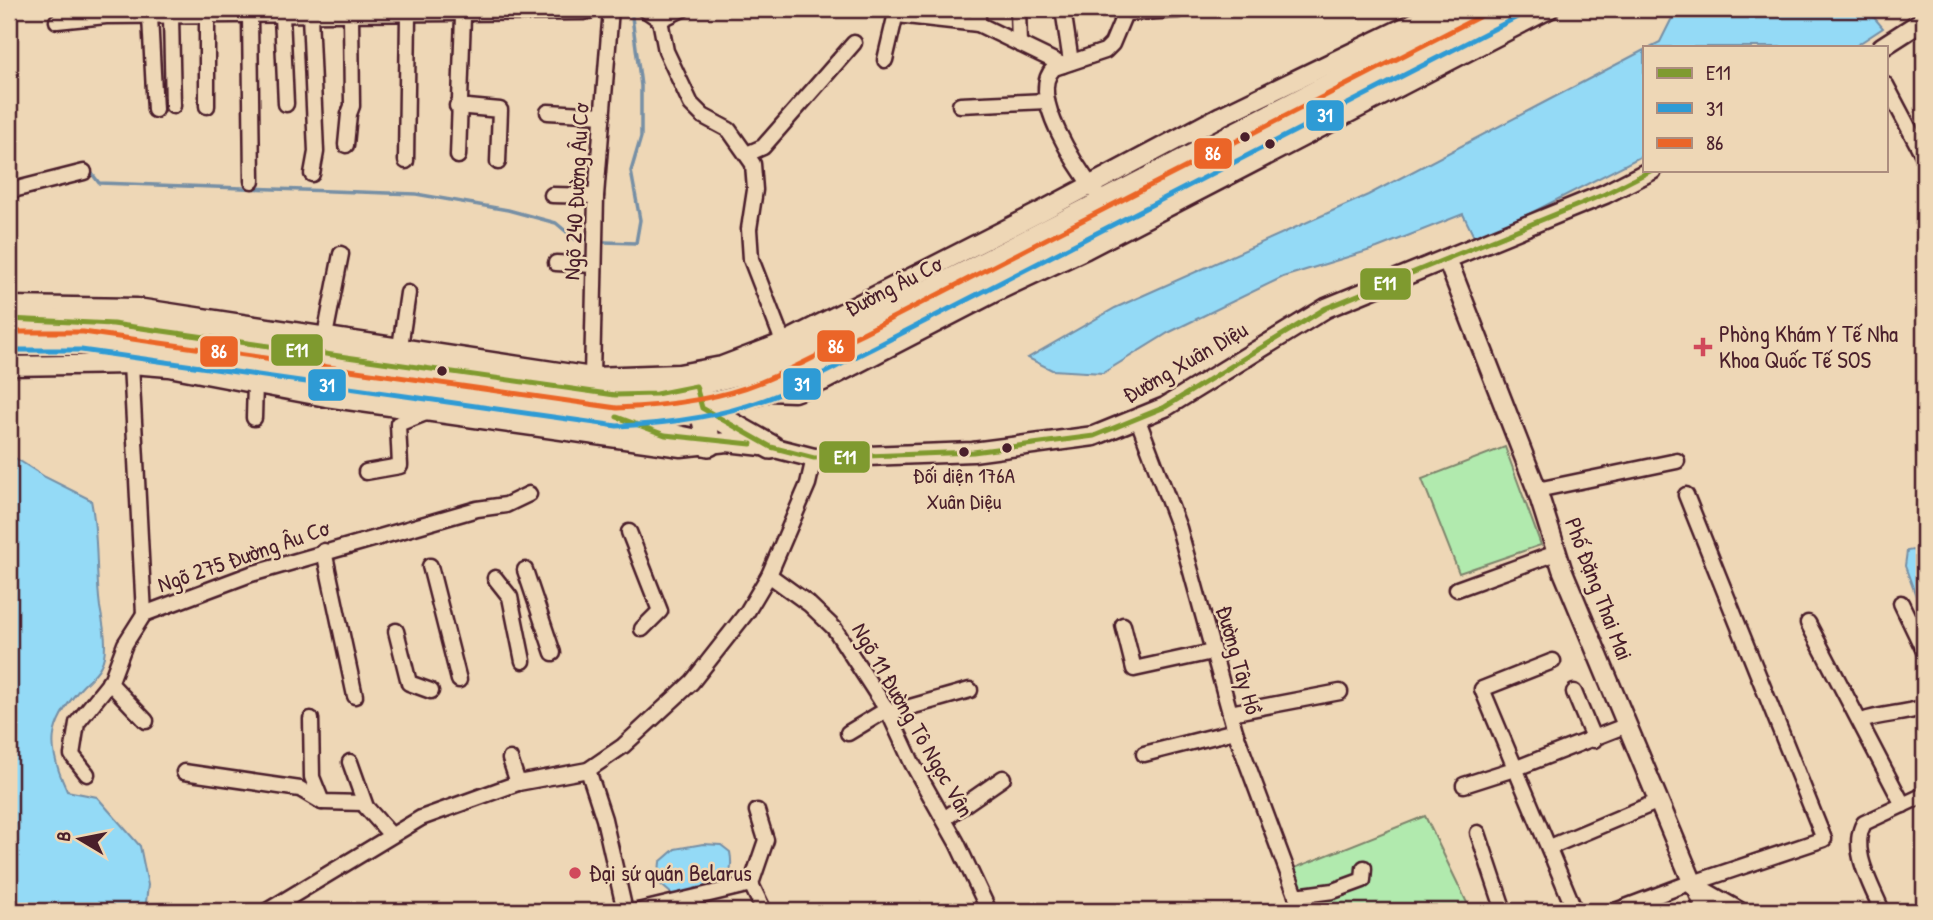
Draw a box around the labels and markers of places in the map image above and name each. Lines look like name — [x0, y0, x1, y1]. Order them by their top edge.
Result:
unlabelled marker — [1238, 130, 1252, 144]
unlabelled marker — [1263, 137, 1277, 151]
place label: Phòng Khám Y Tế Nha Khoa Quốc Tế SOS — [1719, 318, 1898, 375]
marker: Phòng Khám Y Tế Nha Khoa Quốc Tế SOS — [1693, 337, 1713, 357]
unlabelled marker — [435, 364, 449, 378]
unlabelled marker — [1000, 441, 1014, 455]
marker: Đối diện 176A Xuân Diệu — [957, 445, 971, 459]
place label: Đối diện 176A Xuân Diệu — [913, 461, 1015, 516]
place label: Đại sứ quán Belarus — [589, 857, 752, 888]
marker: Đại sứ quán Belarus — [567, 865, 583, 881]

